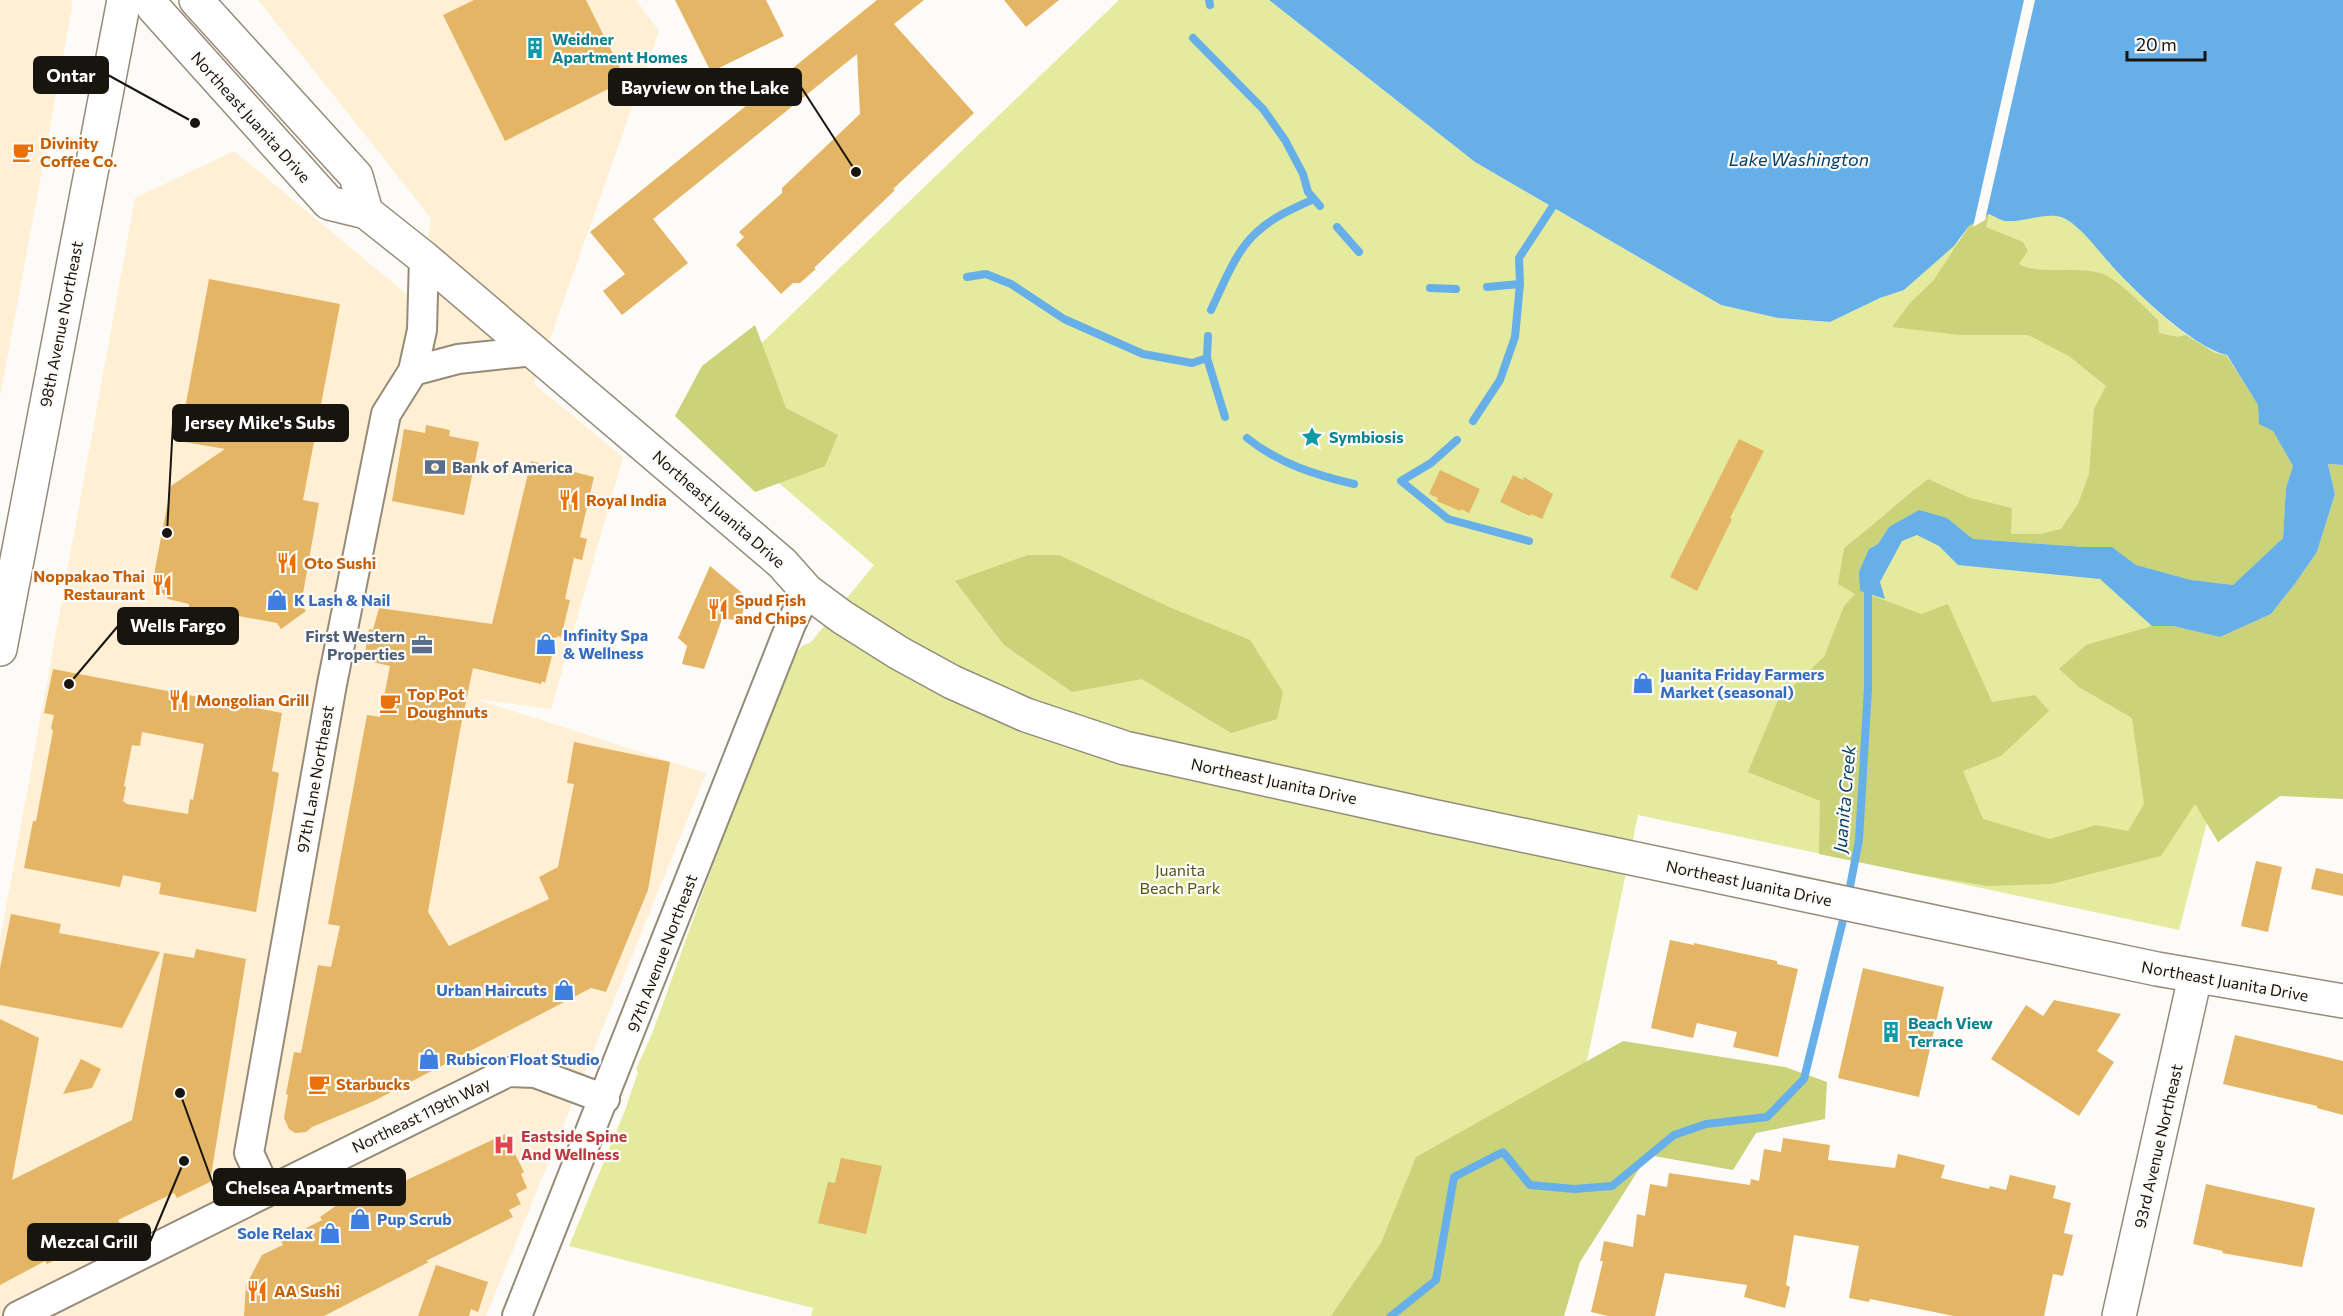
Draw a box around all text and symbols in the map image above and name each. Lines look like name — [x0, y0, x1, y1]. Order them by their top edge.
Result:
scale bar — [2127, 24, 2205, 62]
place label: Weidner Apartment Homes — [552, 29, 688, 66]
text: 20 m — [2136, 33, 2177, 55]
building icon: Weidner Apartment Homes — [523, 36, 547, 60]
street label: Northeast Juanita Drive — [188, 47, 315, 186]
callout: Ontar — [34, 57, 108, 93]
text: Ontar — [46, 64, 96, 86]
callout: Bayview on the Lake — [609, 69, 801, 105]
text: Bayview on the Lake — [621, 76, 789, 98]
place label: Divinity Coffee Co. — [40, 133, 117, 170]
cafe icon: Divinity Coffee Co. — [11, 140, 35, 164]
water label: Lake Washington — [1729, 148, 1869, 170]
street label: 98th Avenue Northeast — [35, 239, 86, 409]
callout: Jersey Mike's Subs — [173, 405, 348, 441]
text: Jersey Mike's Subs — [185, 411, 335, 433]
place icon: Symbiosis — [1300, 425, 1324, 449]
place label: Symbiosis — [1329, 427, 1404, 446]
street label: Northeast Juanita Drive — [649, 446, 789, 571]
bank icon: Bank of America — [423, 455, 447, 479]
place label: Bank of America — [452, 457, 573, 476]
restaurant icon: Royal India — [557, 488, 581, 512]
place label: Royal India — [586, 490, 667, 509]
restaurant icon: Oto Sushi — [275, 551, 299, 575]
place label: Oto Sushi — [304, 553, 376, 572]
place label: Noppakao Thai Restaurant — [33, 566, 145, 603]
restaurant icon: Noppakao Thai Restaurant — [150, 573, 174, 597]
shop icon: K Lash & Nail — [265, 588, 289, 612]
place label: K Lash & Nail — [294, 590, 390, 609]
place label: Spud Fish and Chips — [735, 590, 807, 627]
restaurant icon: Spud Fish and Chips — [706, 597, 730, 621]
callout: Wells Fargo — [118, 608, 238, 644]
text: Wells Fargo — [130, 614, 226, 636]
place label: Infinity Spa & Wellness — [563, 625, 648, 662]
place label: First Western Properties — [305, 626, 405, 663]
shop icon: Infinity Spa & Wellness — [534, 632, 558, 656]
office icon: First Western Properties — [410, 633, 434, 657]
place label: Juanita Friday Farmers Market (seasonal) — [1660, 664, 1824, 701]
shop icon: Juanita Friday Farmers Market (seasonal) — [1631, 671, 1655, 695]
place label: Top Pot Doughnuts — [407, 684, 488, 721]
restaurant icon: Mongolian Grill — [167, 688, 191, 712]
place label: Mongolian Grill — [196, 690, 309, 709]
cafe icon: Top Pot Doughnuts — [378, 691, 402, 715]
street label: 97th Lane Northeast — [292, 703, 337, 854]
water label: Juanita Creek — [1828, 743, 1860, 856]
street label: Northeast Juanita Drive — [1189, 754, 1359, 807]
street label: Northeast Juanita Drive — [1664, 856, 1834, 909]
park label: Juanita Beach Park — [1140, 860, 1221, 897]
street label: 97th Avenue Northeast — [623, 871, 701, 1034]
street label: Northeast Juanita Drive — [2140, 956, 2310, 1005]
shop icon: Urban Haircuts — [552, 978, 576, 1002]
place label: Urban Haircuts — [436, 980, 547, 999]
place label: Beach View Terrace — [1908, 1013, 1993, 1050]
building icon: Beach View Terrace — [1879, 1020, 1903, 1044]
shop icon: Rubicon Float Studio — [417, 1047, 441, 1071]
place label: Rubicon Float Studio — [446, 1049, 600, 1068]
street label: 93rd Avenue Northeast — [2129, 1061, 2186, 1230]
cafe icon: Starbucks — [307, 1072, 331, 1096]
street label: Northeast 119th Way — [349, 1073, 493, 1156]
place label: Starbucks — [336, 1074, 410, 1093]
place label: Eastside Spine And Wellness — [521, 1126, 627, 1163]
hospital icon: Eastside Spine And Wellness — [492, 1133, 516, 1157]
callout: Chelsea Apartments — [214, 1169, 405, 1205]
text: Chelsea Apartments — [225, 1176, 393, 1198]
shop icon: Pup Scrub — [348, 1207, 372, 1231]
place label: Pup Scrub — [377, 1209, 452, 1228]
shop icon: Sole Relax — [318, 1221, 342, 1245]
place label: Sole Relax — [237, 1223, 313, 1242]
callout: Mezcal Grill — [28, 1224, 150, 1260]
text: Mezcal Grill — [40, 1230, 138, 1252]
restaurant icon: AA Sushi — [245, 1279, 269, 1303]
place label: AA Sushi — [274, 1281, 340, 1300]

